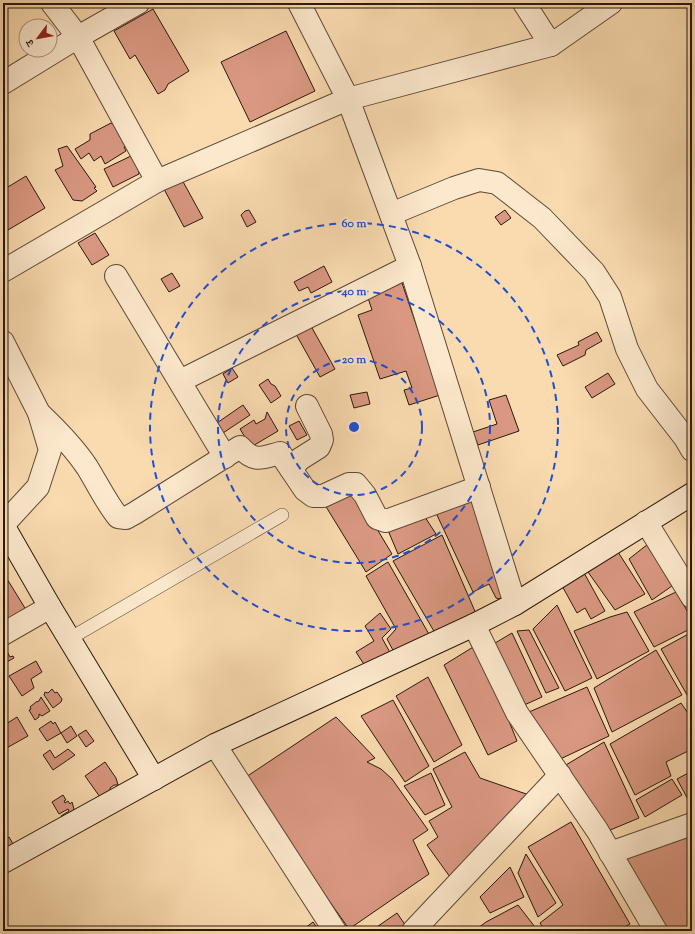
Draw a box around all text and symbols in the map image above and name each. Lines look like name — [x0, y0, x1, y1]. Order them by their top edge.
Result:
north arrow — [18, 18, 58, 58]
text: उ — [21, 35, 39, 50]
text: 60 m — [342, 215, 366, 233]
text: 40 m — [341, 283, 366, 301]
text: 20 m — [342, 351, 366, 369]
centre of rings — [347, 420, 361, 434]

